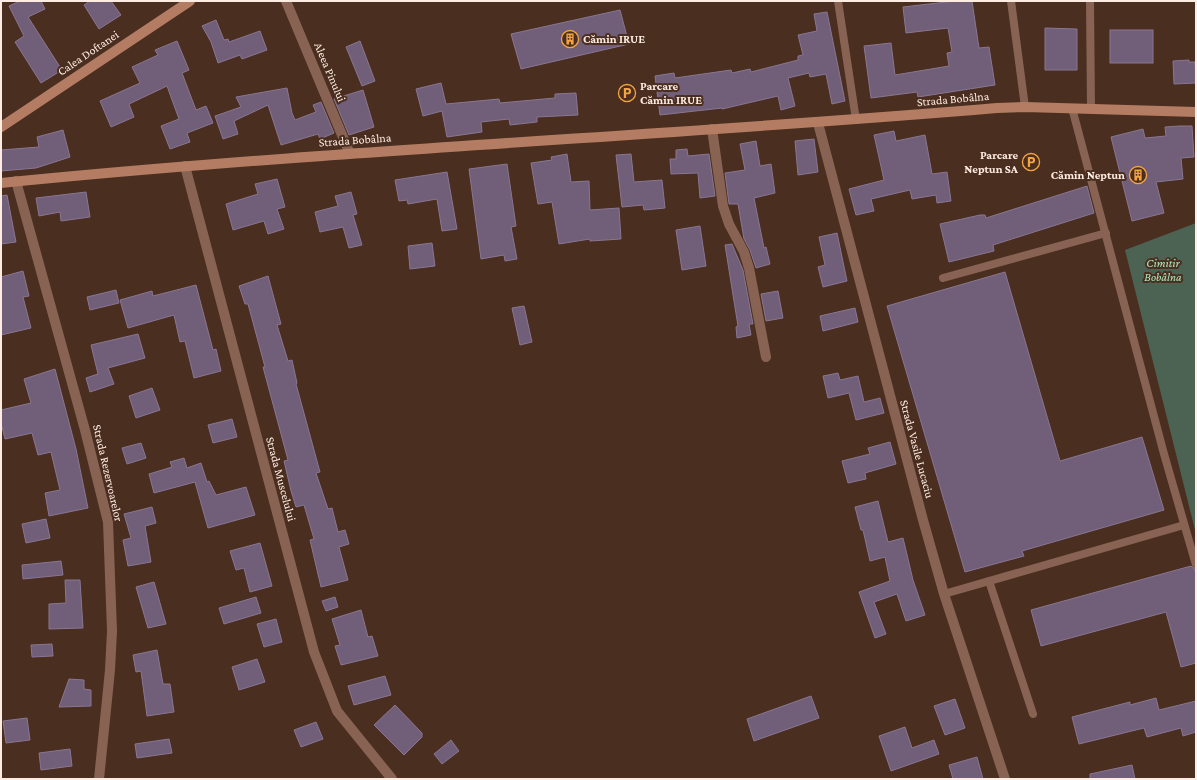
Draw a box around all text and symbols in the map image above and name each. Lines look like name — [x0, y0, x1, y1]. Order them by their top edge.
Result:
street label: Calea Doftanei — [55, 27, 121, 79]
building icon: Cămin IRUE — [560, 29, 580, 49]
place label: Cămin IRUE — [583, 32, 645, 46]
street label: Aleea Pinului — [311, 40, 349, 104]
place label: Parcare Cămin IRUE — [640, 79, 702, 107]
parking icon: Parcare Cămin IRUE — [617, 83, 637, 103]
street label: Strada Bobâlna — [916, 89, 990, 109]
street label: Strada Bobâlna — [318, 130, 392, 150]
place label: Parcare Neptun SA — [964, 148, 1019, 176]
parking icon: Parcare Neptun SA — [1021, 152, 1041, 172]
building icon: Cămin Neptun — [1128, 165, 1148, 185]
place label: Cămin Neptun — [1051, 168, 1125, 182]
park label: Cimitir Bobâlna — [1144, 256, 1182, 284]
street label: Strada Vasile Lucaciu — [897, 398, 937, 500]
street label: Strada Rezervoarelor — [90, 423, 126, 524]
street label: Strada Muscelului — [263, 435, 299, 523]

